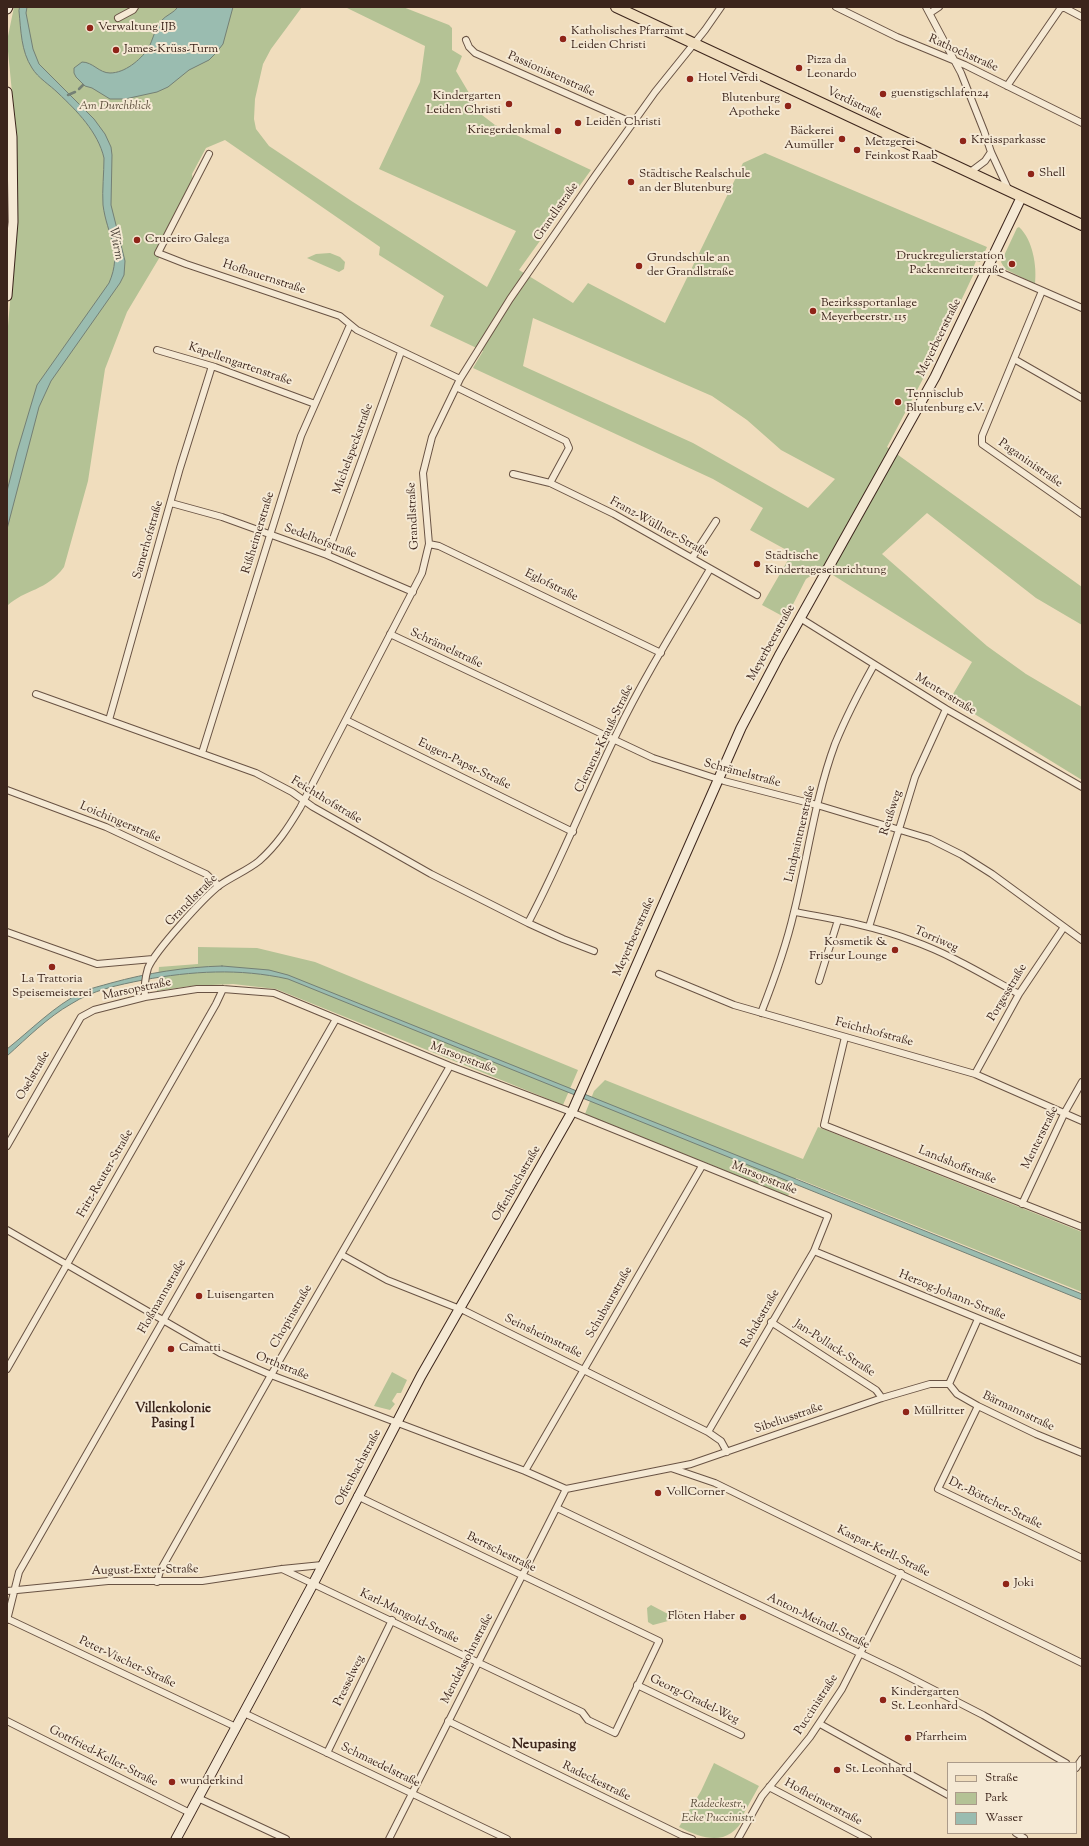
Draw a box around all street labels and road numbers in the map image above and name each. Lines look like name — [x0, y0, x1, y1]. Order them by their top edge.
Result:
street label: Rathochstraße — [926, 32, 1000, 76]
street label: Passionistenstraße — [505, 49, 597, 101]
street label: Verdistraße — [824, 85, 884, 123]
street label: Grandlstraße — [532, 180, 582, 244]
street label: Hofbauernstraße — [221, 258, 307, 298]
street label: Meyerbeerstraße — [915, 297, 965, 379]
street label: Kapellengartenstraße — [186, 340, 294, 390]
street label: Michelspeckstraße — [331, 402, 377, 496]
street label: Paganinistraße — [995, 437, 1065, 491]
street label: Grandlstraße — [405, 482, 423, 550]
street label: Rißheimerstraße — [240, 490, 278, 576]
street label: Franz-Wüllner-Straße — [607, 495, 711, 561]
street label: Samerhofstraße — [131, 499, 167, 581]
street label: Sedelhofstraße — [282, 522, 358, 562]
street label: Eglofstraße — [522, 567, 580, 605]
street label: Meyerbeerstraße — [745, 602, 799, 684]
street label: Schrämelstraße — [407, 626, 485, 672]
street label: Menterstraße — [912, 671, 978, 719]
street label: Clemens-Krauß-Straße — [573, 683, 637, 795]
street label: Eugen-Papst-Straße — [415, 736, 513, 794]
street label: Schrämelstraße — [702, 757, 782, 791]
street label: Feichthofstraße — [288, 774, 364, 828]
street label: Lindpaintnerstraße — [783, 784, 819, 884]
street label: Reußweg — [878, 789, 906, 837]
street label: Loichingerstraße — [77, 799, 163, 847]
street label: Grandlstraße — [163, 872, 221, 930]
street label: Meyerbeerstraße — [611, 895, 659, 979]
street label: Torriweg — [912, 924, 960, 956]
street label: Porgesstraße — [985, 962, 1031, 1024]
street label: Marsopstraße — [102, 976, 172, 1004]
street label: Feichthofstraße — [833, 1016, 915, 1050]
street label: Marsopstraße — [428, 1040, 498, 1078]
street label: Oselstraße — [14, 1049, 54, 1103]
street label: Menterstraße — [1020, 1104, 1062, 1172]
street label: Fritz-Reuter-Straße — [75, 1127, 137, 1221]
street label: Offenbachstraße — [490, 1144, 544, 1224]
street label: Landshoffstraße — [916, 1144, 998, 1188]
street label: Marsopstraße — [729, 1159, 799, 1199]
street label: Floßmannstraße — [136, 1257, 190, 1337]
street label: Schubaurstraße — [584, 1265, 636, 1341]
street label: Herzog-Johann-Straße — [896, 1268, 1008, 1324]
street label: Chopinstraße — [268, 1283, 316, 1351]
street label: Rohdestraße — [739, 1287, 783, 1351]
street label: Seinsheimstraße — [502, 1312, 584, 1362]
street label: Jan-Pollack-Straße — [791, 1317, 877, 1381]
street label: Orthstraße — [253, 1350, 311, 1384]
street label: Bärmannstraße — [980, 1389, 1056, 1435]
street label: Sibeliusstraße — [753, 1401, 825, 1437]
street label: Offenbachstraße — [333, 1427, 385, 1509]
street label: Dr.-Böttcher-Straße — [946, 1475, 1044, 1533]
street label: Kaspar-Kerll-Straße — [834, 1523, 932, 1581]
street label: Berrschestraße — [464, 1530, 538, 1576]
street label: August-Exter-Straße — [91, 1563, 199, 1579]
street label: Karl-Mangold-Straße — [357, 1587, 461, 1647]
street label: Anton-Meindl-Straße — [764, 1591, 872, 1653]
street label: Mendelssohnstraße — [439, 1611, 497, 1707]
street label: Peter-Vischer-Straße — [76, 1634, 178, 1692]
street label: Presselweg — [331, 1653, 369, 1709]
street label: Georg-Gradel-Weg — [647, 1672, 741, 1728]
street label: Puccinistraße — [792, 1672, 842, 1738]
street label: Gottfried-Keller-Straße — [46, 1723, 160, 1791]
street label: Schmaedelstraße — [338, 1741, 422, 1791]
street label: Radeckestraße — [559, 1759, 633, 1805]
street label: Hofheimerstraße — [782, 1776, 864, 1830]

